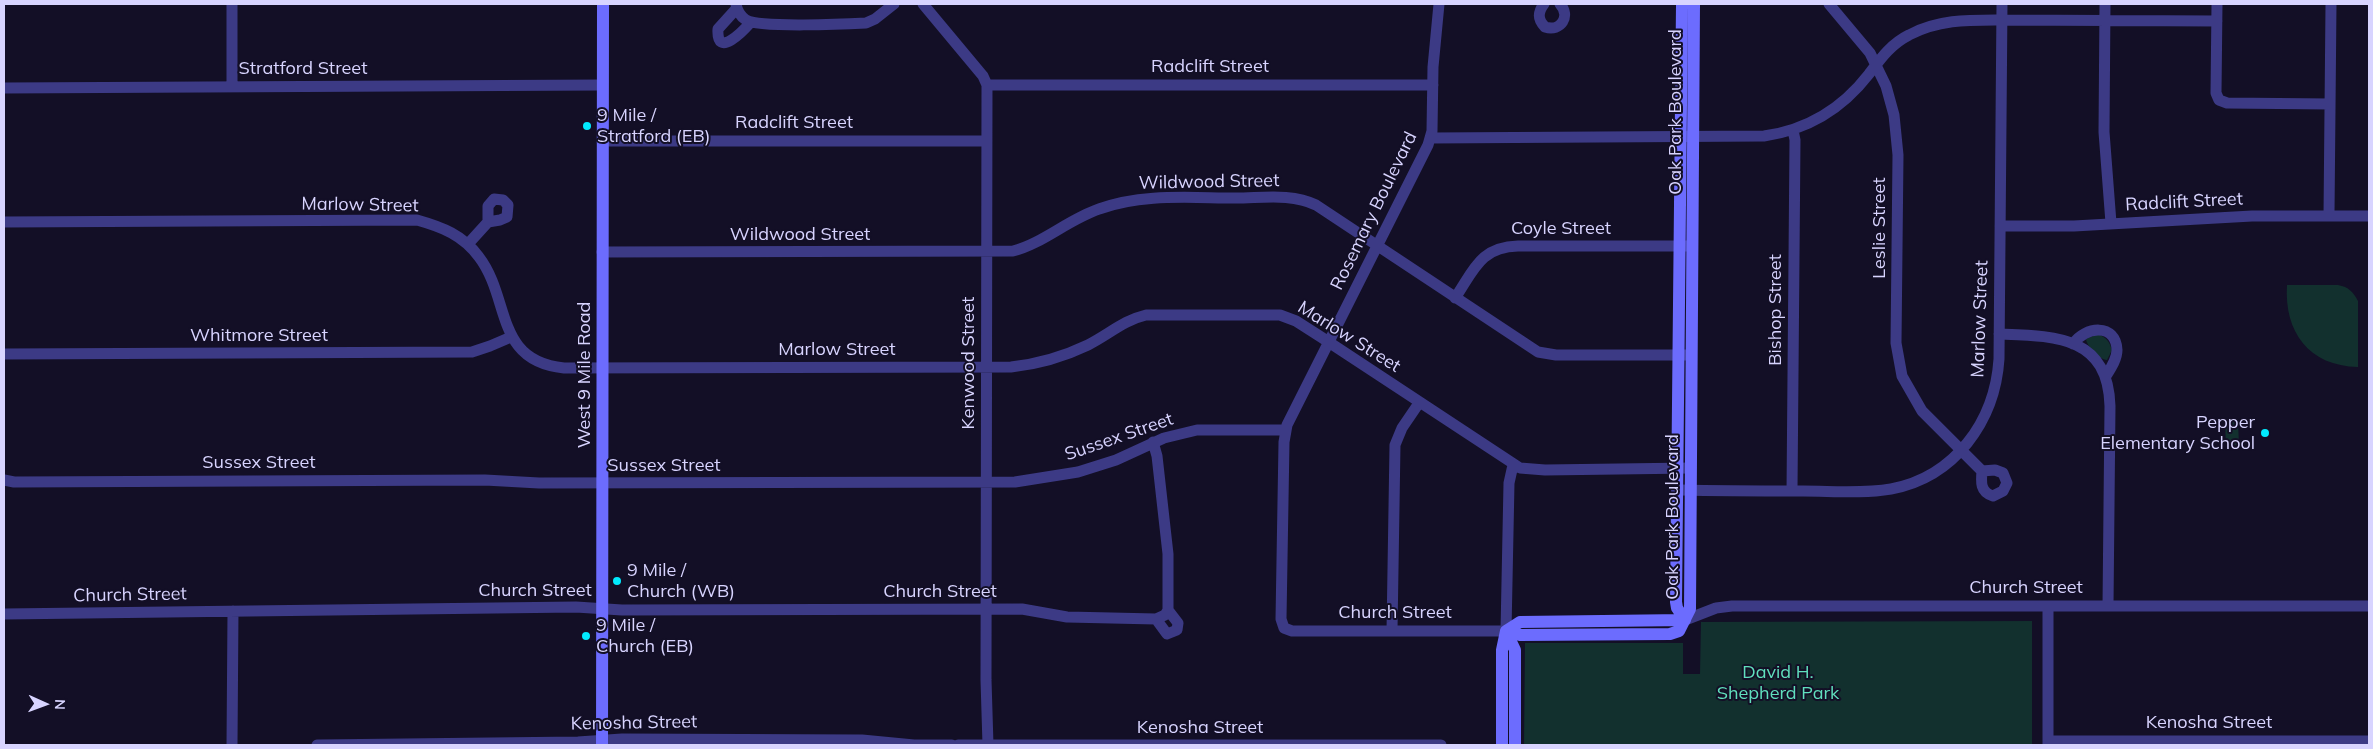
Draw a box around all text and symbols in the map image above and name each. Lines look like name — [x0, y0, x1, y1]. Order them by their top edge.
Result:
street label: Oak Park Boulevard — [1665, 29, 1687, 195]
street label: Radclift Street — [1151, 56, 1269, 78]
street label: Stratford Street — [239, 58, 367, 80]
place label: 9 Mile / Stratford (EB) — [597, 105, 710, 148]
street label: Radclift Street — [735, 112, 853, 134]
marker: 9 Mile / Stratford (EB) — [581, 120, 593, 132]
street label: Rosemary Boulevard — [1326, 128, 1422, 294]
street label: Wildwood Street — [1138, 170, 1280, 194]
street label: Leslie Street — [1869, 177, 1891, 279]
street label: Radclift Street — [2125, 188, 2243, 216]
street label: Marlow Street — [301, 193, 419, 217]
street label: Coyle Street — [1511, 218, 1611, 240]
street label: Wildwood Street — [730, 224, 870, 246]
street label: Bishop Street — [1765, 254, 1787, 366]
street label: Marlow Street — [1967, 260, 1993, 378]
street label: Kenwood Street — [958, 297, 980, 429]
street label: Marlow Street — [1294, 297, 1404, 377]
street label: West 9 Mile Road — [574, 302, 596, 448]
street label: Whitmore Street — [190, 325, 328, 347]
street label: Marlow Street — [778, 339, 896, 361]
street label: Sussex Street — [1062, 408, 1176, 466]
place label: Pepper Elementary School — [2100, 412, 2255, 454]
marker: Pepper Elementary School — [2259, 427, 2271, 439]
street label: Oak Park Boulevard — [1662, 434, 1684, 600]
street label: Sussex Street — [202, 452, 316, 474]
street label: Sussex Street — [607, 455, 721, 477]
place label: 9 Mile / Church (WB) — [627, 560, 735, 602]
marker: 9 Mile / Church (WB) — [611, 575, 623, 587]
street label: Church Street — [1969, 577, 2083, 599]
street label: Church Street — [478, 580, 592, 602]
street label: Church Street — [883, 581, 997, 603]
street label: Church Street — [73, 583, 187, 607]
street label: Church Street — [1338, 602, 1452, 624]
place label: 9 Mile / Church (EB) — [596, 615, 694, 658]
marker: 9 Mile / Church (EB) — [580, 630, 592, 642]
park label: David H. Shepherd Park — [1717, 662, 1839, 704]
north arrow — [20, 679, 70, 729]
text: N — [51, 699, 69, 710]
street label: Kenosha Street — [571, 711, 697, 735]
street label: Kenosha Street — [2146, 712, 2272, 734]
street label: Kenosha Street — [1137, 717, 1263, 739]

